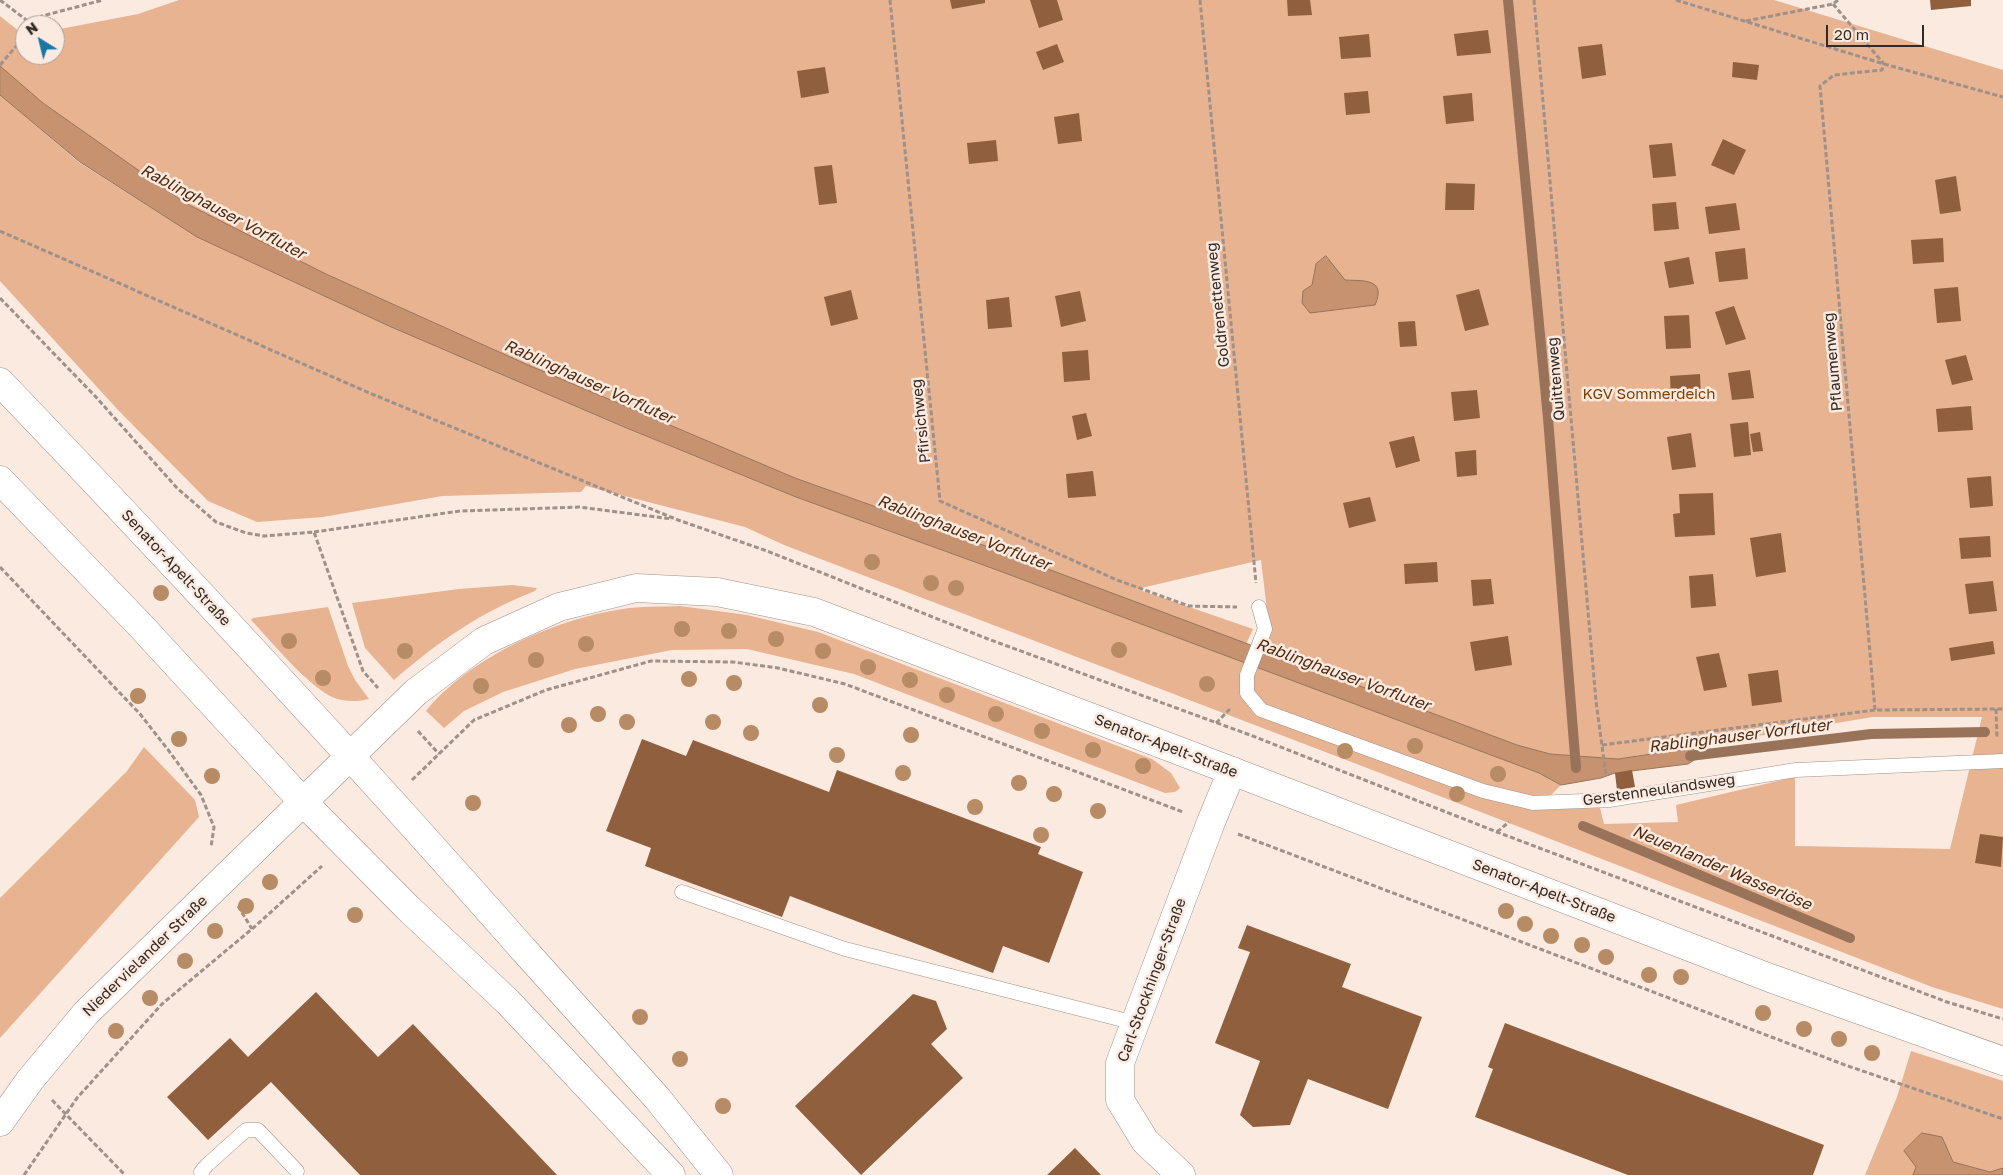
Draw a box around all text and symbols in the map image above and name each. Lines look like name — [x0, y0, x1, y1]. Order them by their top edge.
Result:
north arrow — [15, 15, 65, 65]
scale bar — [1828, 15, 1926, 47]
text: N — [22, 18, 41, 38]
text: 20 m — [1834, 25, 1869, 43]
water label: Rablinghauser Vorfluter — [137, 160, 309, 264]
street label: Goldrenettenweg — [1202, 242, 1234, 368]
street label: Pflaumenweg — [1820, 312, 1846, 412]
water label: Rablinghauser Vorfluter — [501, 336, 677, 428]
street label: Quittenweg — [1543, 337, 1569, 421]
street label: Pfirsichweg — [908, 378, 934, 464]
park label: KGV Sommerdeich — [1582, 385, 1716, 403]
water label: Rablinghauser Vorfluter — [875, 491, 1053, 575]
street label: Senator-Apelt-Straße — [118, 506, 234, 630]
water label: Rablinghauser Vorfluter — [1253, 635, 1433, 715]
street label: Senator-Apelt-Straße — [1092, 710, 1240, 782]
water label: Rablinghauser Vorfluter — [1648, 715, 1832, 757]
street label: Gerstenneulandsweg — [1582, 770, 1736, 810]
water label: Neuenlander Wasserlöse — [1630, 822, 1814, 914]
street label: Senator-Apelt-Straße — [1470, 855, 1618, 927]
street label: Niedervielander Straße — [79, 892, 211, 1020]
street label: Carl-Stockhinger-Straße — [1114, 895, 1190, 1065]

